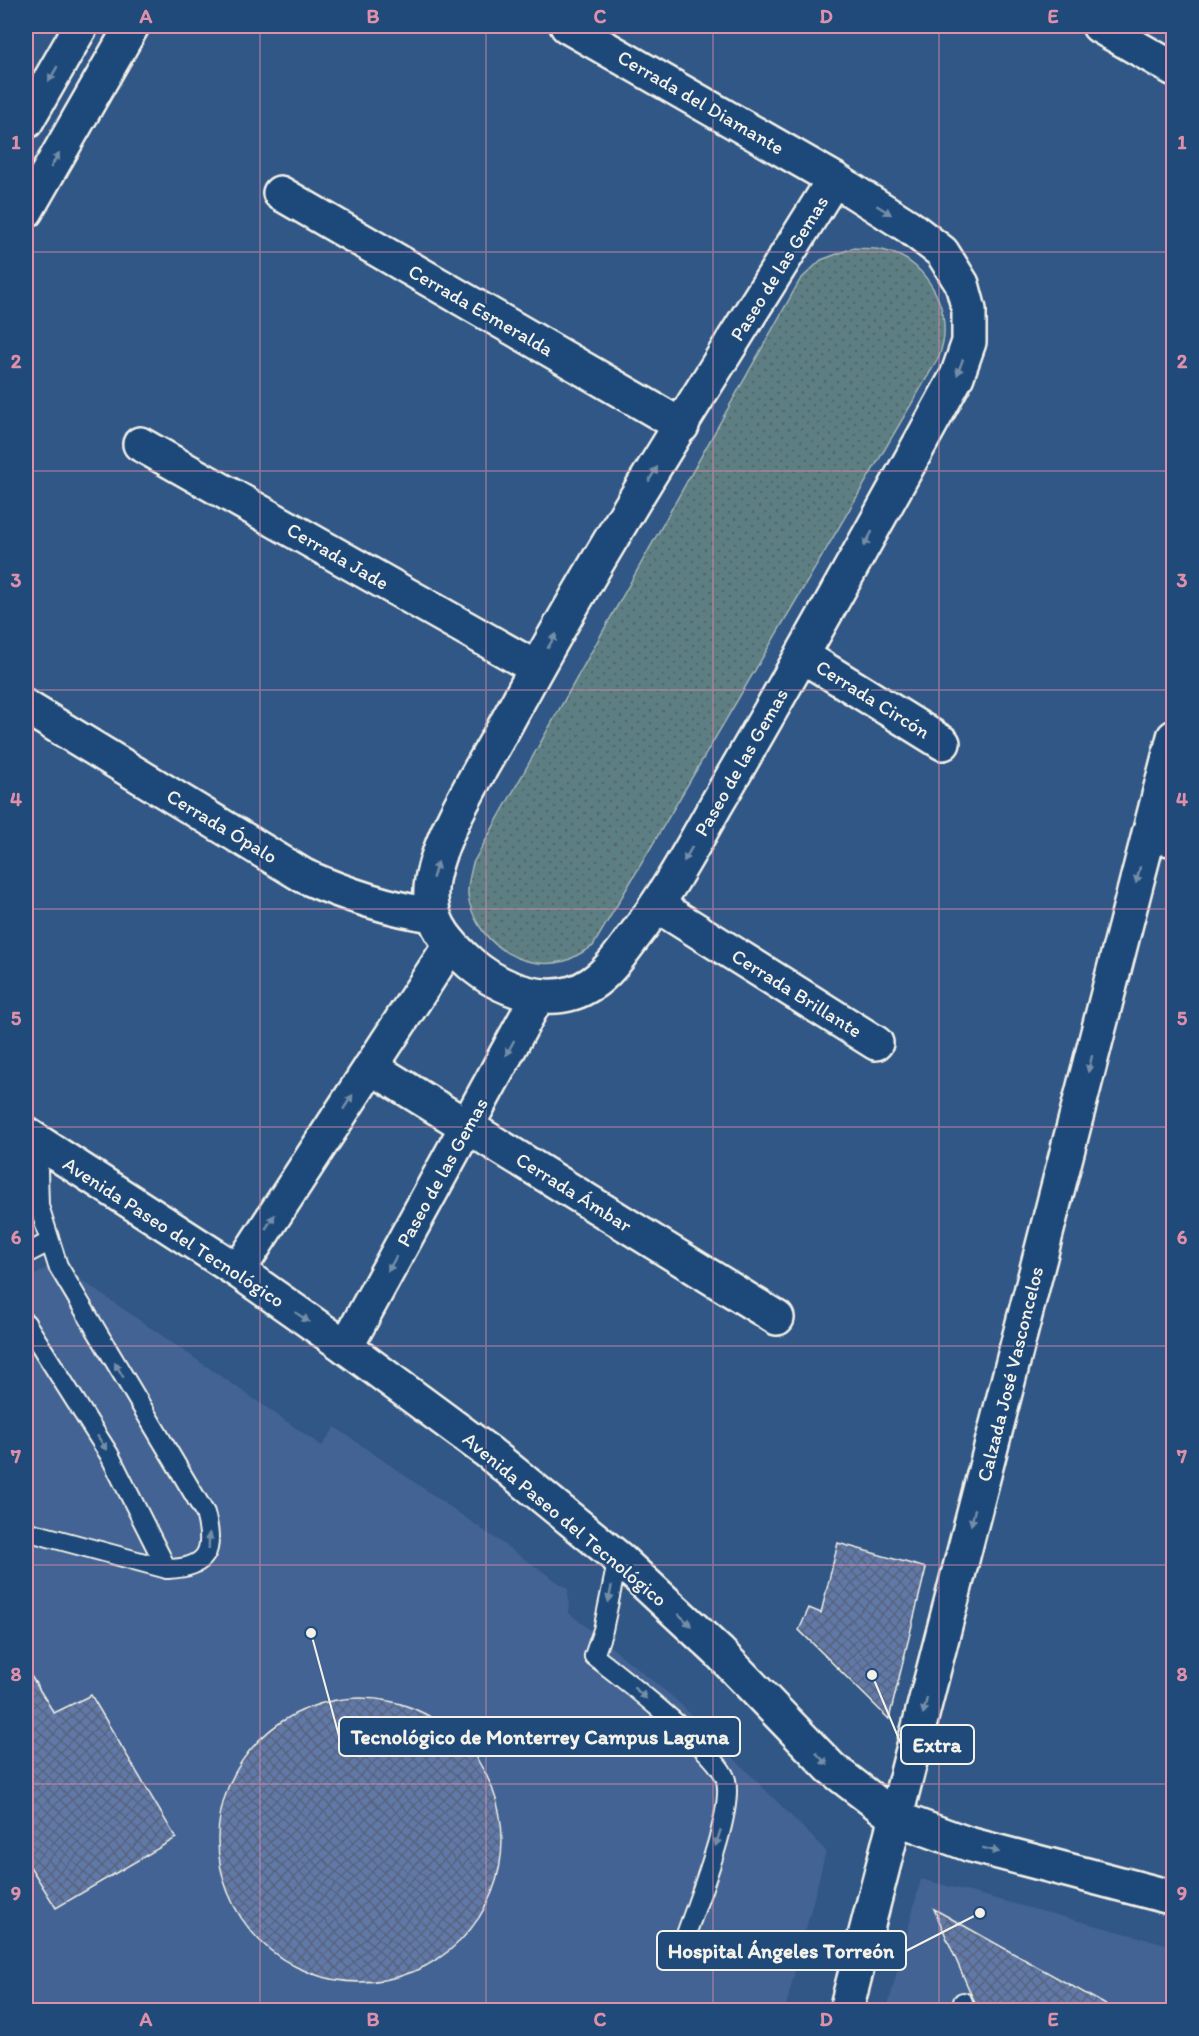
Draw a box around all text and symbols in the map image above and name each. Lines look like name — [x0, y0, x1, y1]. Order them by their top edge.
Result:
text: A — [139, 4, 153, 28]
text: B — [367, 4, 380, 28]
text: C — [594, 4, 607, 28]
text: D — [819, 4, 833, 28]
text: E — [1047, 4, 1059, 28]
street label: Cerrada del Diamante — [613, 45, 789, 159]
one-way arrow — [48, 66, 58, 83]
text: 1 — [11, 130, 21, 154]
text: 1 — [1177, 130, 1187, 154]
one-way arrow — [49, 152, 60, 168]
street label: Paseo de las Gemas — [725, 191, 833, 345]
one-way arrow — [875, 205, 892, 216]
street label: Cerrada Esmeralda — [404, 259, 558, 362]
text: 2 — [11, 349, 22, 373]
text: 2 — [1177, 349, 1188, 373]
one-way arrow — [955, 358, 965, 376]
one-way arrow — [647, 466, 658, 482]
street label: Cerrada Jade — [283, 517, 393, 595]
one-way arrow — [863, 530, 873, 547]
text: 3 — [11, 568, 22, 592]
text: 3 — [1177, 568, 1188, 592]
one-way arrow — [547, 633, 558, 649]
street label: Cerrada Circón — [811, 654, 935, 744]
street label: Paseo de las Gemas — [689, 684, 793, 840]
street label: Cerrada Ópalo — [162, 784, 282, 868]
text: 4 — [10, 787, 22, 811]
text: 4 — [1176, 787, 1188, 811]
one-way arrow — [683, 846, 693, 863]
one-way arrow — [431, 861, 440, 879]
one-way arrow — [1133, 866, 1143, 884]
street label: Cerrada Brillante — [727, 943, 867, 1043]
text: 5 — [11, 1006, 22, 1030]
text: 5 — [1177, 1006, 1188, 1030]
one-way arrow — [505, 1040, 515, 1057]
one-way arrow — [1084, 1055, 1094, 1073]
street label: Paseo de las Gemas — [391, 1093, 493, 1251]
one-way arrow — [342, 1094, 353, 1110]
street label: Cerrada Ámbar — [512, 1147, 636, 1237]
street label: Avenida Paseo del Tecnológico — [59, 1151, 289, 1313]
one-way arrow — [264, 1214, 275, 1231]
text: 6 — [11, 1225, 22, 1249]
text: 6 — [1177, 1225, 1188, 1249]
one-way arrow — [387, 1256, 397, 1273]
street label: Calzada José Vasconcelos — [972, 1264, 1048, 1484]
one-way arrow — [294, 1311, 310, 1323]
one-way arrow — [113, 1362, 124, 1378]
street label: Avenida Paseo del Tecnológico — [458, 1427, 672, 1611]
one-way arrow — [96, 1435, 107, 1451]
text: 7 — [10, 1444, 21, 1468]
text: 7 — [1176, 1444, 1187, 1468]
one-way arrow — [968, 1508, 978, 1527]
one-way arrow — [204, 1531, 214, 1550]
one-way arrow — [605, 1585, 614, 1604]
one-way arrow — [677, 1613, 692, 1626]
text: 8 — [11, 1662, 22, 1686]
text: 8 — [1177, 1662, 1188, 1686]
one-way arrow — [632, 1686, 648, 1699]
one-way arrow — [919, 1697, 929, 1715]
callout: Tecnológico de Monterrey Campus Laguna — [339, 1717, 740, 1756]
text: Tecnológico de Monterrey Campus Laguna — [350, 1724, 730, 1750]
callout: Extra — [901, 1725, 974, 1764]
text: Extra — [913, 1732, 962, 1757]
one-way arrow — [815, 1751, 829, 1766]
one-way arrow — [712, 1829, 722, 1847]
one-way arrow — [982, 1845, 1000, 1855]
text: 9 — [11, 1881, 21, 1905]
text: 9 — [1177, 1881, 1187, 1905]
callout: Hospital Ángeles Torreón — [657, 1931, 906, 1970]
text: Hospital Ángeles Torreón — [668, 1938, 895, 1964]
text: A — [139, 2007, 153, 2031]
text: B — [367, 2007, 380, 2031]
text: C — [594, 2007, 607, 2031]
text: D — [819, 2007, 833, 2031]
text: E — [1047, 2007, 1059, 2031]

